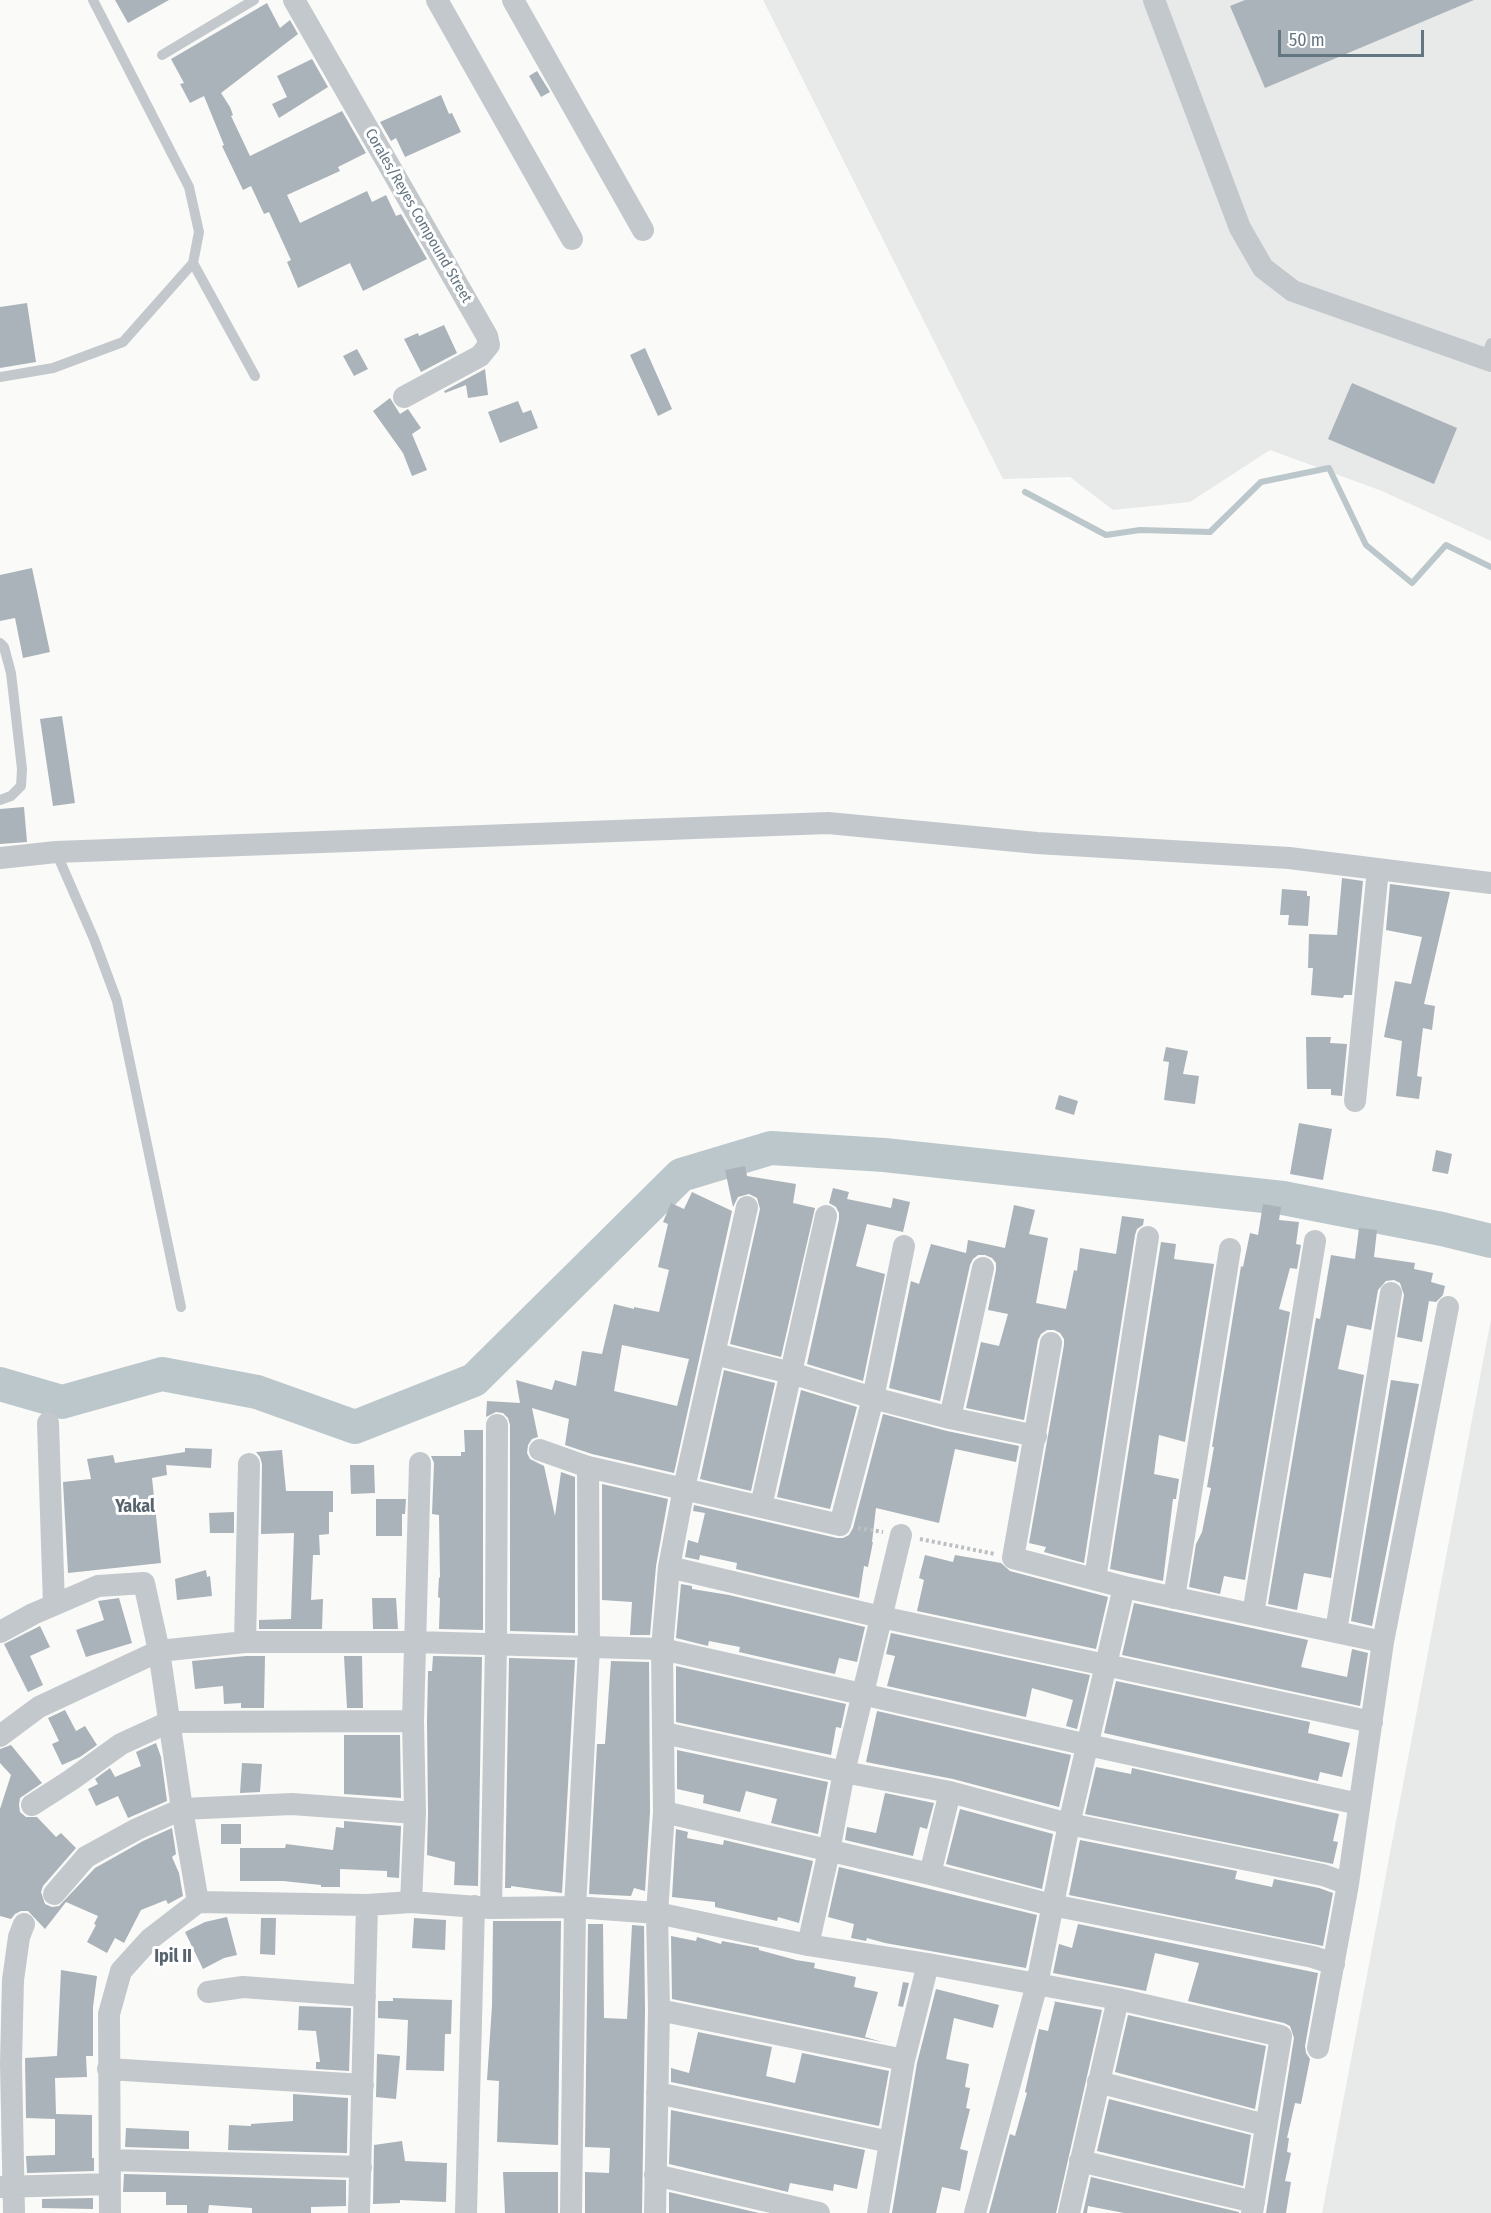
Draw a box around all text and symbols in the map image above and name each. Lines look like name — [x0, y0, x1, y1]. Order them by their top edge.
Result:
scale bar — [1281, 18, 1426, 56]
text: 50 m — [1289, 29, 1325, 51]
street label: Corales/Reyes Compound Street — [361, 126, 475, 306]
district label: Yakal — [115, 1496, 155, 1518]
district label: Ipil II — [154, 1946, 192, 1968]

